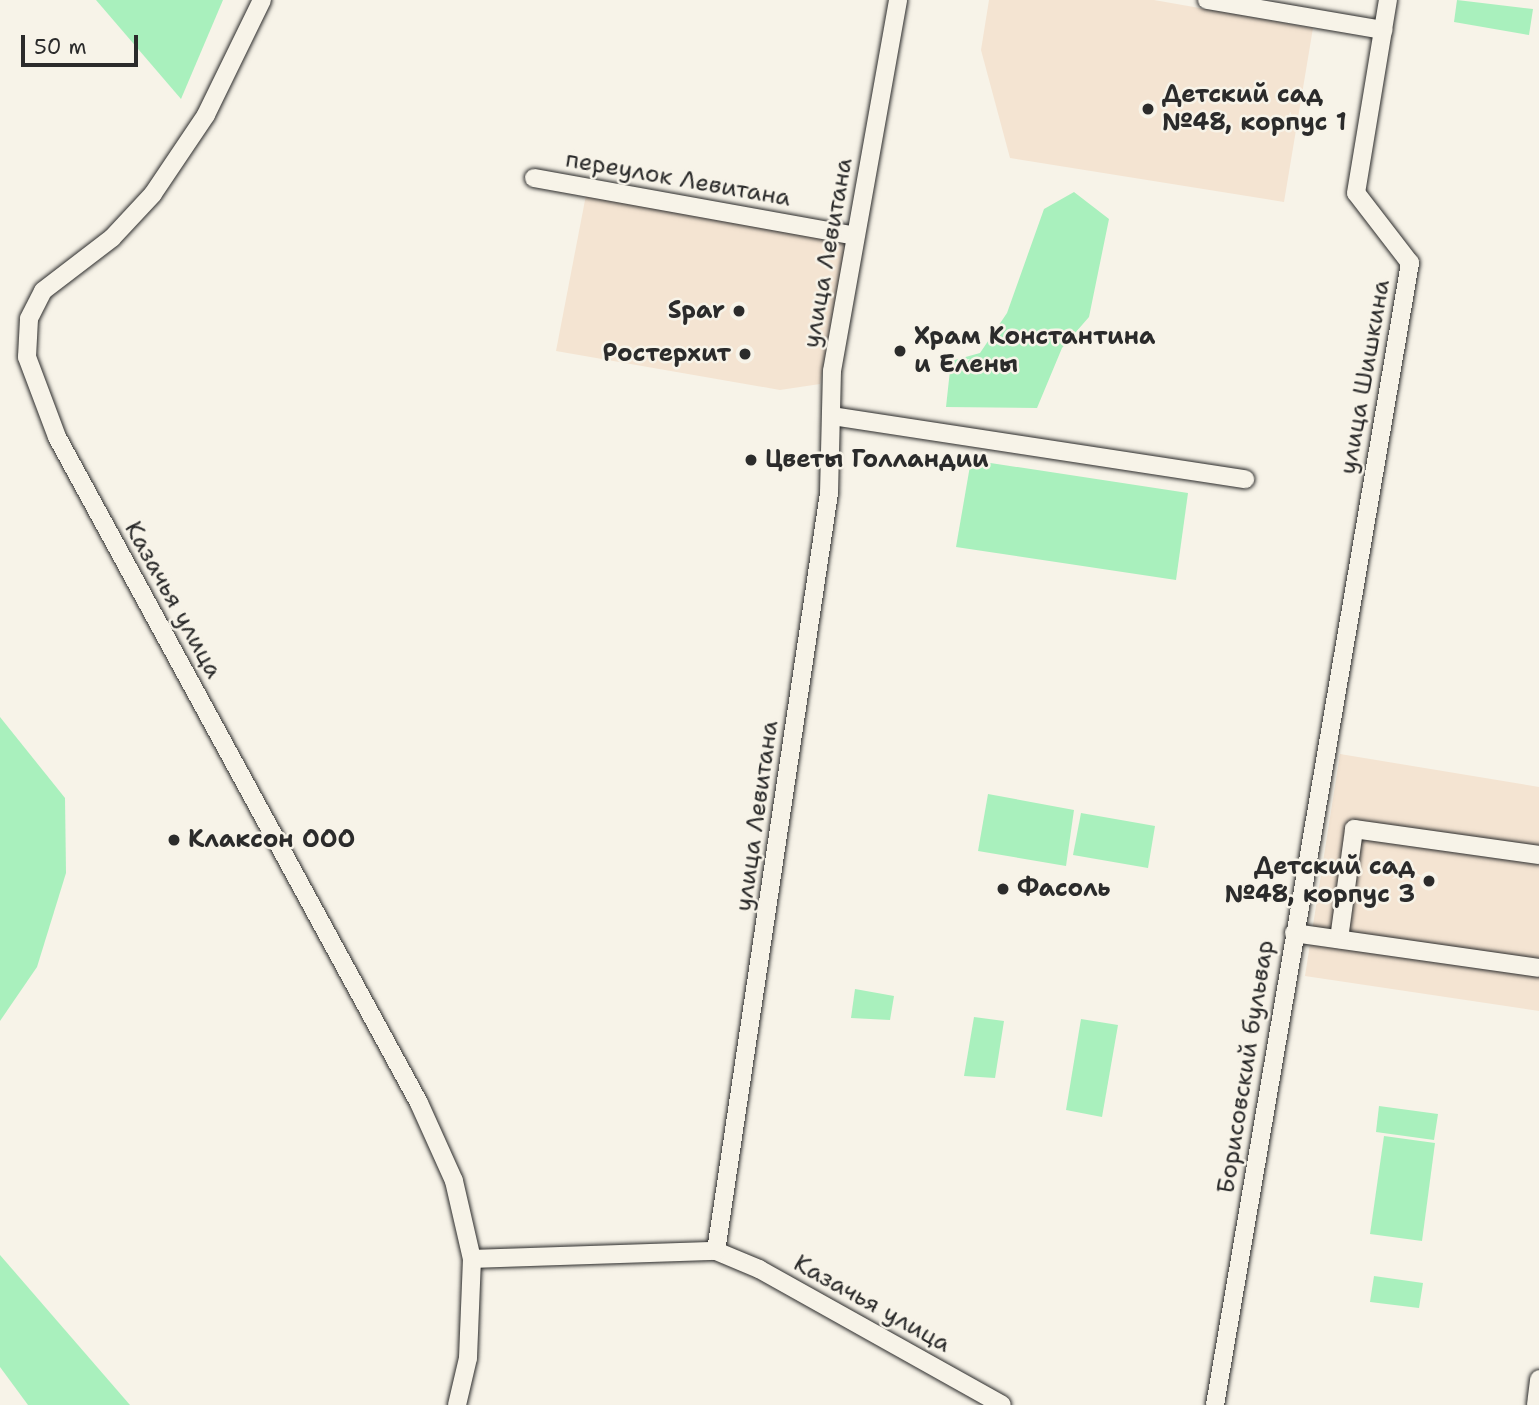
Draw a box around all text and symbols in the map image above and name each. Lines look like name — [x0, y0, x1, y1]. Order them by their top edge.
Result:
scale bar — [24, 21, 142, 65]
text: 50 m — [34, 33, 87, 61]
place label: Детский сад №48, корпус 1 — [1162, 81, 1348, 137]
marker: Детский сад №48, корпус 1 — [1140, 101, 1156, 117]
street label: переулок Левитана — [563, 145, 793, 213]
street label: улица Левитана — [797, 156, 859, 350]
street label: улица Шишкина — [1334, 277, 1396, 477]
place label: Spar — [668, 297, 725, 325]
marker: Spar — [731, 303, 747, 319]
place label: Храм Константина и Елены — [914, 323, 1155, 379]
place label: Ростерхит — [603, 340, 731, 368]
marker: Храм Константина и Елены — [892, 343, 908, 359]
marker: Ростерхит — [737, 346, 753, 362]
place label: Цветы Голландии — [765, 446, 989, 474]
marker: Цветы Голландии — [743, 452, 759, 468]
street label: Казачья улица — [118, 517, 228, 683]
street label: улица Левитана — [729, 719, 785, 913]
place label: Клаксон ООО — [188, 826, 355, 854]
marker: Клаксон ООО — [166, 832, 182, 848]
place label: Детский сад №48, корпус 3 — [1223, 853, 1415, 909]
marker: Детский сад №48, корпус 3 — [1421, 873, 1437, 889]
place label: Фасоль — [1017, 875, 1111, 903]
marker: Фасоль — [995, 881, 1011, 897]
street label: Борисовский бульвар — [1212, 938, 1280, 1196]
street label: Казачья улица — [789, 1249, 955, 1359]

